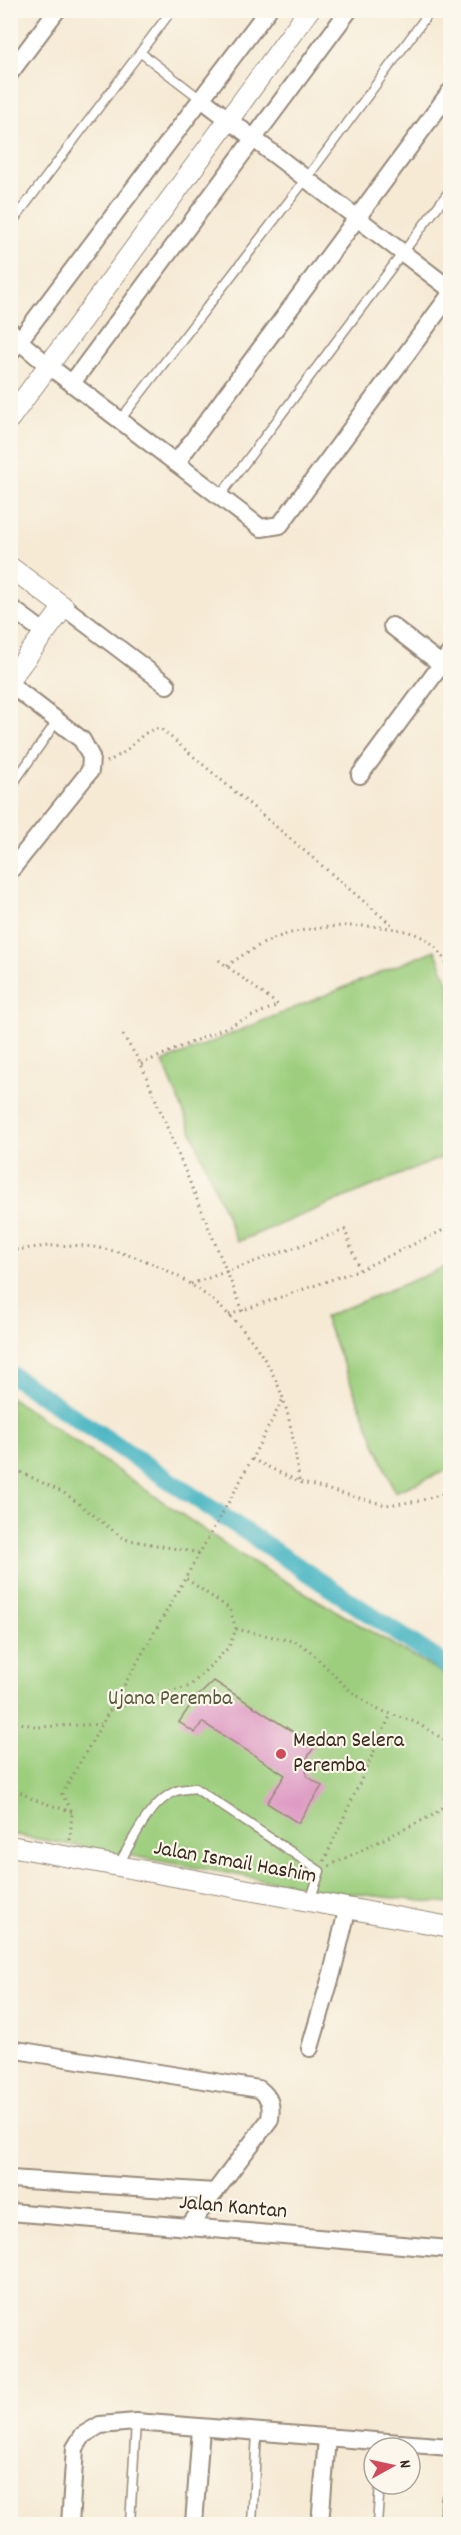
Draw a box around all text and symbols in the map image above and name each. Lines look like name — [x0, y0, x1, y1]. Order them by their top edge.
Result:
park label: Ujana Peremba — [108, 1684, 233, 1715]
place label: Medan Selera Peremba — [293, 1726, 405, 1782]
marker: Medan Selera Peremba — [274, 1747, 288, 1761]
street label: Jalan Ismail Hashim — [151, 1833, 319, 1893]
street label: Jalan Kantan — [178, 2188, 288, 2228]
north arrow — [362, 2436, 422, 2496]
text: N — [392, 2459, 416, 2470]

